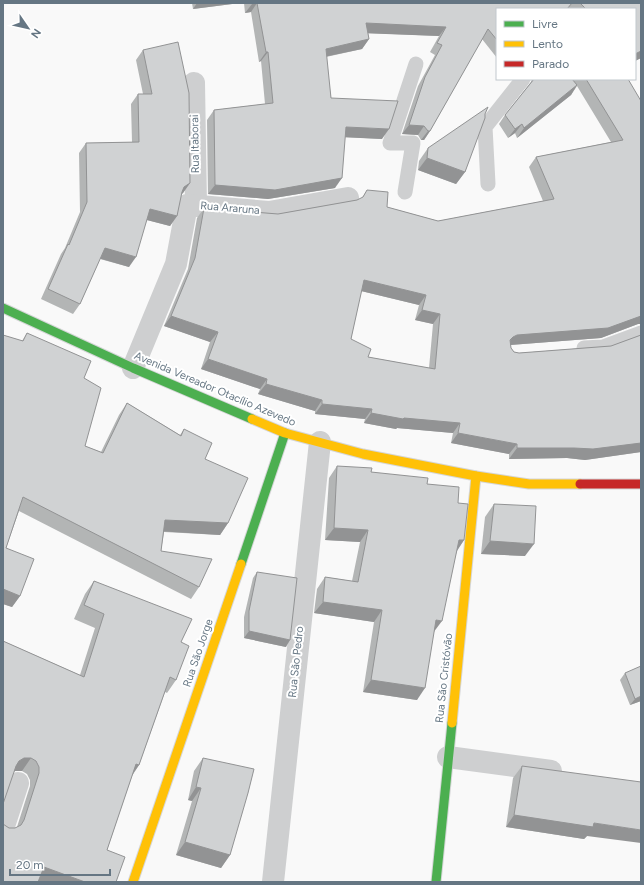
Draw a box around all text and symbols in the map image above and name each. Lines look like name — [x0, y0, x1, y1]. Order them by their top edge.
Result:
north arrow — [8, 8, 48, 48]
legend — [496, 8, 636, 80]
text: Livre — [532, 17, 558, 31]
text: N — [28, 26, 44, 40]
text: Lento — [532, 37, 563, 51]
text: Parado — [532, 57, 569, 71]
street label: Rua Itaborai — [188, 115, 202, 173]
street label: Rua Araruna — [200, 199, 260, 217]
street label: Avenida Vereador Otacílio Azevedo — [132, 349, 298, 429]
street label: Rua São Jorge — [180, 617, 216, 689]
street label: Rua São Pedro — [286, 626, 306, 698]
street label: Rua São Cristóvão — [433, 633, 455, 723]
scale bar — [10, 851, 110, 877]
text: 20 m — [16, 858, 44, 872]

